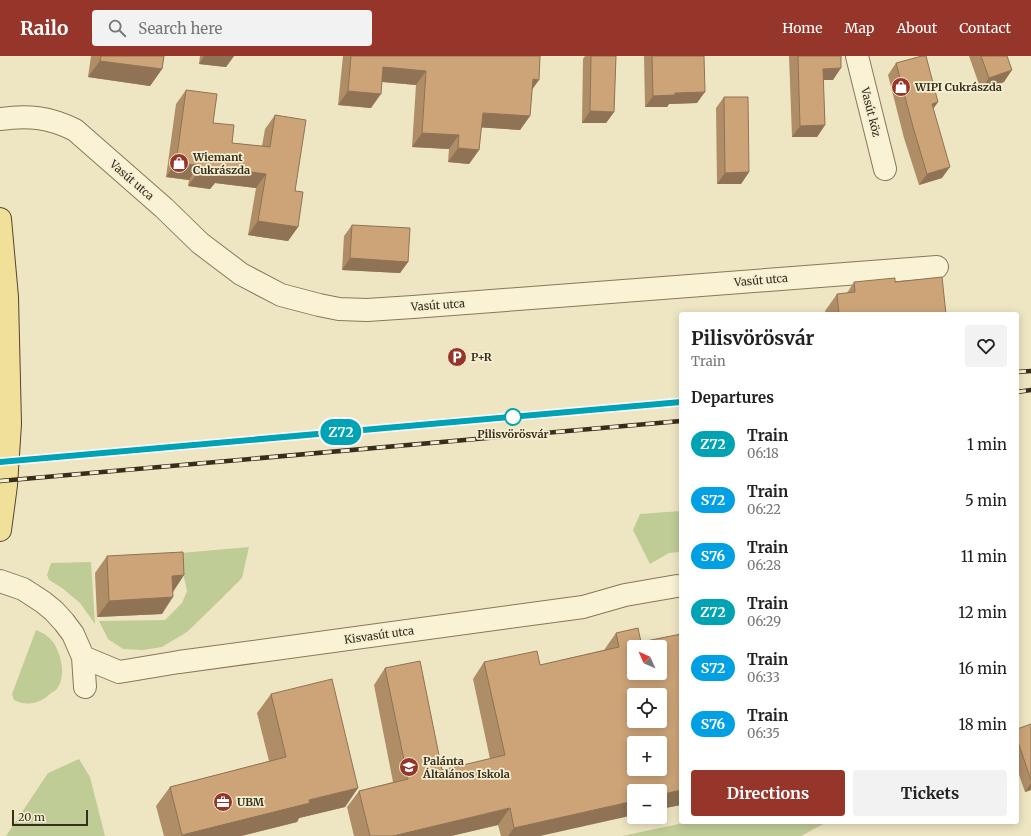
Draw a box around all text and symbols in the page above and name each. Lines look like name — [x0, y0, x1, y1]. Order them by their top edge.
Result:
search box — [92, 10, 372, 46]
text: Railo — [20, 16, 68, 40]
icon: search — [106, 17, 128, 39]
text: Search here — [138, 19, 222, 38]
text: Home — [782, 19, 823, 37]
text: Map — [845, 19, 874, 37]
text: About — [896, 19, 937, 37]
text: Contact — [959, 19, 1011, 37]
shop icon: WIPI Cukrászda — [890, 76, 912, 98]
place label: WIPI Cukrászda — [914, 80, 1002, 94]
street label: Vasút köz — [858, 85, 884, 138]
place label: Wiemant Cukrászda — [192, 150, 250, 177]
shop icon: Wiemant Cukrászda — [168, 152, 190, 174]
street label: Vasút utca — [106, 156, 157, 203]
street label: Vasút utca — [733, 271, 789, 289]
street label: Vasút utca — [410, 296, 466, 314]
button: heart — [965, 325, 1007, 367]
text: Pilisvörösvár — [691, 326, 814, 350]
parking icon: P+R — [446, 346, 468, 368]
place label: P+R — [471, 350, 492, 364]
text: Train — [691, 353, 726, 370]
text: Departures — [691, 388, 774, 407]
marker: Pilisvörösvár — [504, 408, 522, 426]
line badge: Z72 — [318, 419, 364, 445]
text: Z72 — [328, 423, 354, 441]
text: Train — [747, 426, 788, 445]
place label: Pilisvörösvár — [477, 427, 549, 441]
text: Z72 — [700, 435, 726, 453]
text: 1 min — [967, 435, 1007, 454]
text: 06:18 — [747, 445, 779, 462]
text: Train — [747, 482, 788, 501]
text: S72 — [701, 491, 725, 509]
text: 5 min — [965, 491, 1007, 510]
text: 06:22 — [747, 501, 781, 518]
text: Train — [747, 538, 788, 557]
text: S76 — [701, 547, 725, 565]
text: 11 min — [961, 547, 1007, 566]
text: 06:28 — [747, 557, 781, 574]
text: Train — [747, 594, 788, 613]
text: Z72 — [700, 603, 726, 621]
text: 12 min — [958, 603, 1007, 622]
text: 06:29 — [747, 613, 781, 630]
street label: Kisvasút utca — [343, 623, 415, 647]
north arrow — [627, 640, 667, 680]
map controls — [627, 640, 667, 824]
text: Train — [747, 650, 788, 669]
text: S72 — [701, 659, 725, 677]
text: 16 min — [959, 659, 1007, 678]
text: 06:33 — [747, 669, 780, 686]
button: locate — [627, 688, 667, 728]
text: Train — [747, 706, 788, 725]
text: S76 — [701, 715, 725, 733]
text: 18 min — [959, 715, 1007, 734]
text: 06:35 — [747, 725, 780, 742]
button: + — [627, 736, 667, 776]
place label: Palánta Általános Iskola — [422, 754, 510, 781]
school or university icon: Palánta Általános Iskola — [398, 756, 420, 778]
button: Directions — [691, 770, 845, 816]
button: Tickets — [853, 770, 1007, 816]
button: − — [627, 784, 667, 824]
office icon: UBM — [212, 791, 234, 813]
place label: UBM — [237, 795, 265, 809]
scale bar — [12, 808, 88, 827]
text: 20 m — [18, 810, 45, 824]

